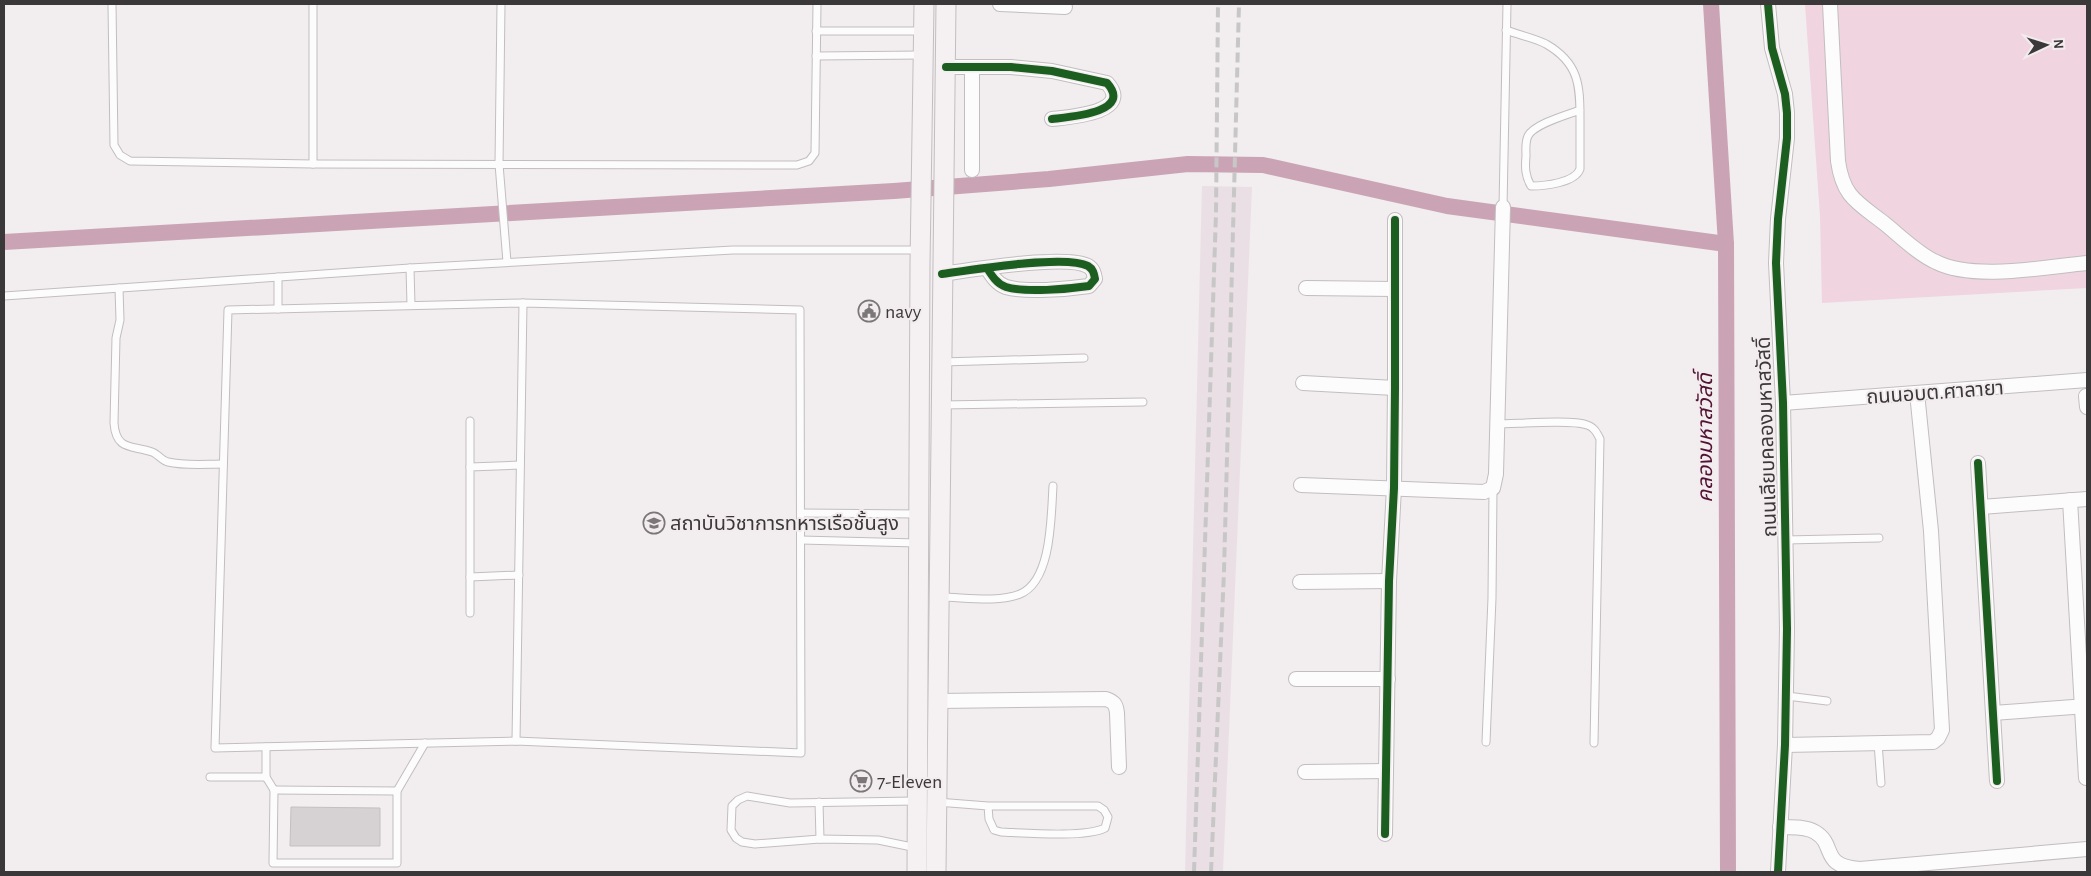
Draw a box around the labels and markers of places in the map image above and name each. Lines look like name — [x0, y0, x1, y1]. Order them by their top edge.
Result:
public building icon: navy — [857, 299, 881, 323]
place label: navy — [885, 302, 922, 322]
place label: สถาบันวิชาการทหารเรือชั้นสูง — [670, 510, 899, 536]
school or university icon: สถาบันวิชาการทหารเรือชั้นสูง — [642, 511, 666, 535]
supermarket icon: 7-Eleven — [849, 769, 873, 793]
place label: 7-Eleven — [877, 772, 942, 792]

